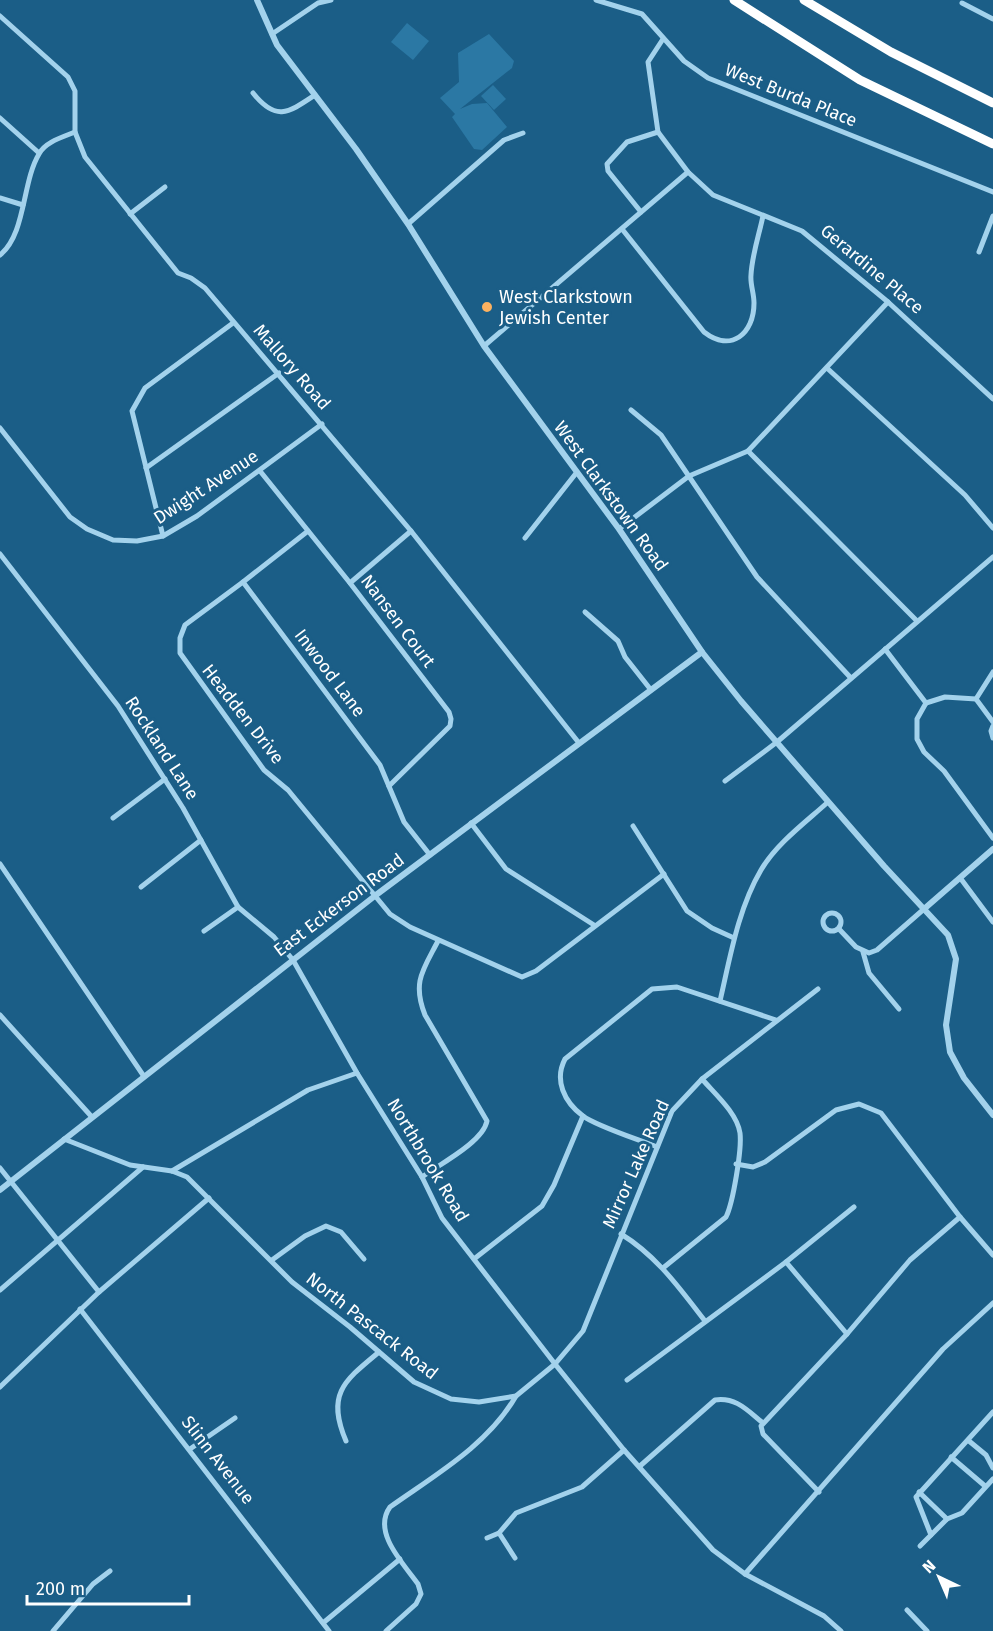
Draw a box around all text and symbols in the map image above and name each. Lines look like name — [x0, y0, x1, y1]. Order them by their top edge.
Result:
street label: West Burda Place — [722, 58, 860, 132]
street label: Gerardine Place — [816, 219, 928, 319]
place label: West Clarkstown Jewish Center — [499, 286, 633, 329]
marker: West Clarkstown Jewish Center — [480, 300, 494, 314]
street label: Mallory Road — [249, 320, 335, 414]
street label: West Clarkstown Road — [549, 417, 673, 575]
street label: Dwight Avenue — [149, 445, 263, 529]
street label: Nansen Court — [356, 570, 440, 672]
street label: Inwood Lane — [290, 625, 370, 721]
street label: Headden Drive — [197, 660, 289, 768]
street label: Rockland Lane — [120, 692, 204, 804]
street label: East Eckerson Road — [269, 849, 409, 961]
street label: Northbrook Road — [382, 1094, 474, 1226]
street label: Mirror Lake Road — [598, 1096, 674, 1232]
street label: North Pascack Road — [302, 1268, 442, 1384]
street label: Slinn Avenue — [177, 1412, 259, 1508]
north arrow — [909, 1547, 969, 1607]
text: N — [919, 1556, 939, 1577]
scale bar — [27, 1568, 189, 1606]
text: 200 m — [36, 1578, 85, 1600]

